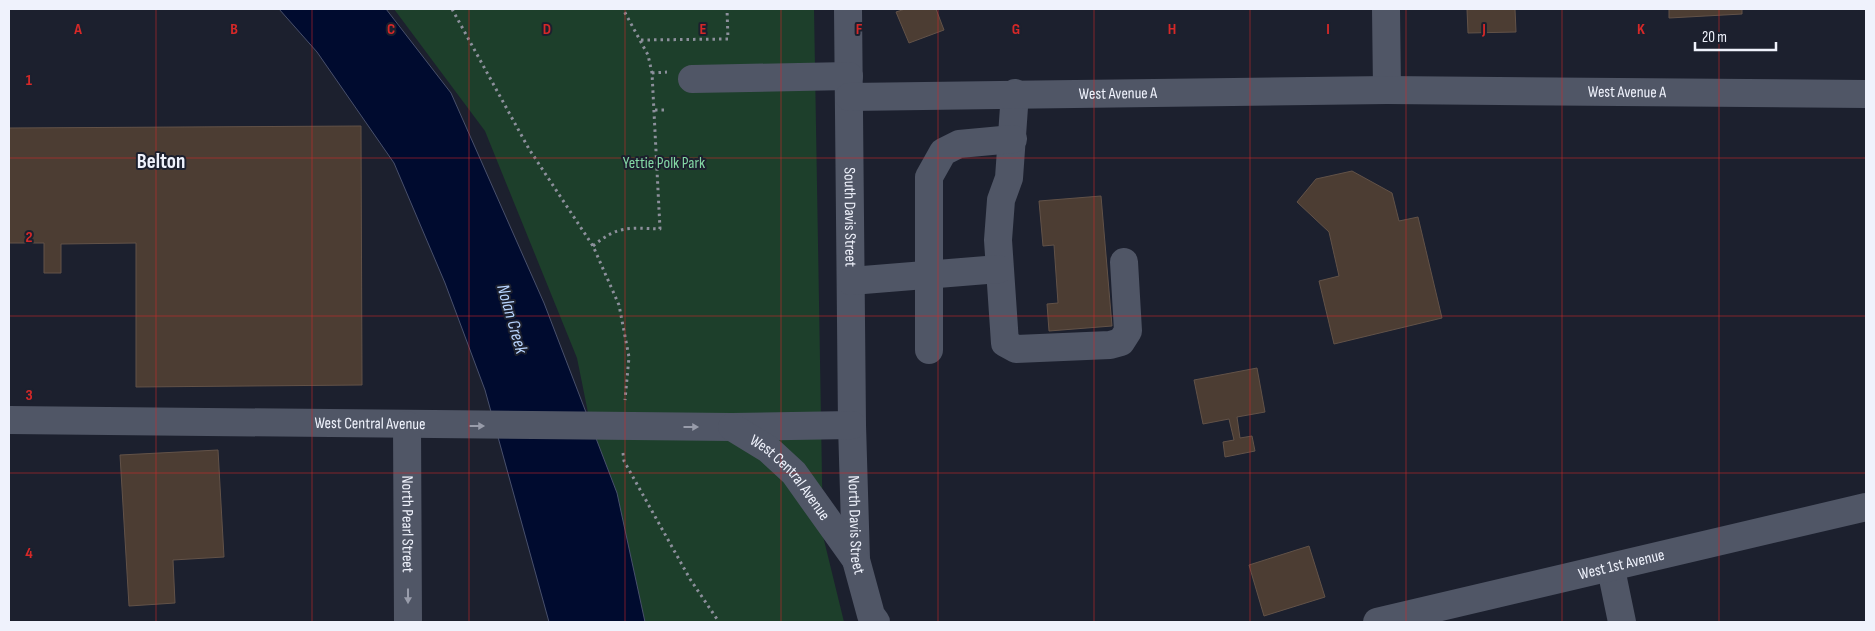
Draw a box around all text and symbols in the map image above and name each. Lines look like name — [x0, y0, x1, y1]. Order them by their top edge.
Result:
text: A — [73, 20, 82, 39]
text: B — [230, 20, 238, 39]
text: C — [387, 20, 395, 39]
text: D — [543, 20, 551, 39]
text: E — [700, 20, 707, 39]
text: F — [856, 20, 863, 39]
text: G — [1012, 20, 1020, 39]
text: H — [1168, 20, 1176, 39]
text: I — [1326, 20, 1330, 39]
text: J — [1481, 20, 1486, 39]
text: K — [1637, 20, 1645, 39]
scale bar — [1695, 20, 1776, 52]
text: 20 m — [1702, 28, 1727, 47]
text: 1 — [26, 71, 33, 90]
street label: West Avenue A — [1588, 82, 1666, 102]
street label: West Avenue A — [1079, 83, 1157, 104]
district label: Belton — [137, 149, 185, 174]
park label: Yettie Polk Park — [623, 154, 705, 173]
street label: South Davis Street — [840, 167, 860, 267]
text: 2 — [25, 228, 33, 247]
water label: Nolan Creek — [492, 282, 532, 357]
text: 3 — [25, 386, 33, 405]
street label: West Central Avenue — [314, 413, 426, 434]
one-way arrow — [469, 422, 485, 430]
one-way arrow — [683, 423, 699, 431]
street label: West Central Avenue — [746, 431, 834, 524]
street label: North Pearl Street — [398, 475, 417, 573]
street label: North Davis Street — [844, 475, 869, 577]
text: 4 — [25, 544, 33, 563]
street label: West 1st Avenue — [1576, 545, 1666, 584]
one-way arrow — [404, 588, 412, 604]

